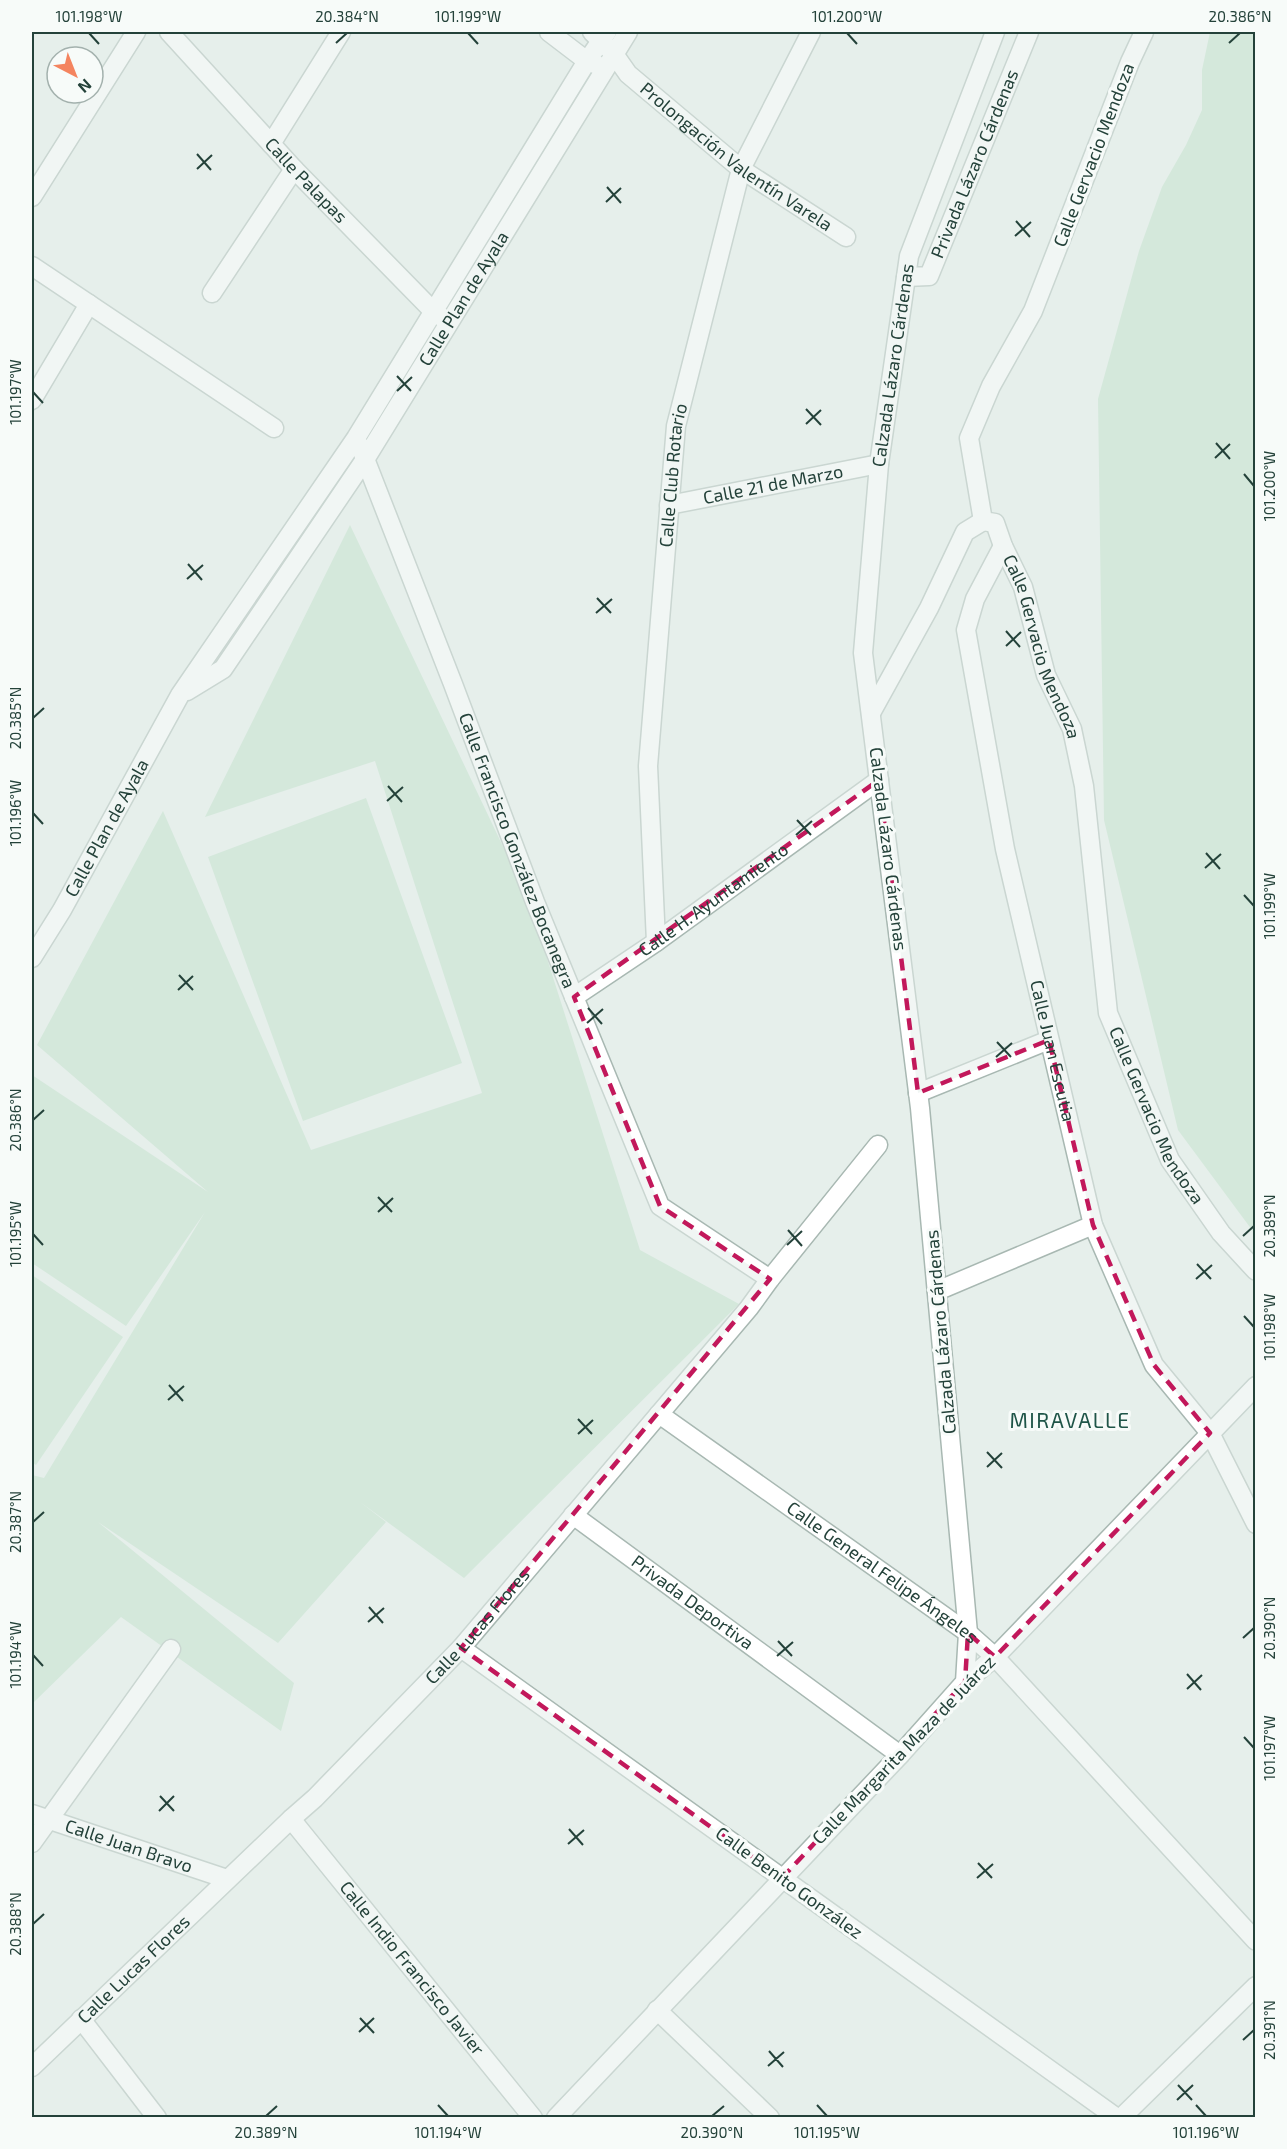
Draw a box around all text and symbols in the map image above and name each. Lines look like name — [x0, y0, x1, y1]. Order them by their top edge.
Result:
text: 101.198°W — [55, 7, 123, 25]
text: 20.384°N — [315, 7, 379, 25]
text: 101.199°W — [435, 7, 501, 25]
text: 101.200°W — [812, 7, 882, 25]
text: 20.386°N — [1209, 7, 1271, 25]
north arrow — [45, 45, 105, 105]
street label: Calle Gervacio Mendoza — [1048, 60, 1138, 250]
street label: Privada Lázaro Cárdenas — [925, 66, 1022, 261]
text: N — [75, 76, 96, 97]
street label: Prolongación Valentín Varela — [636, 77, 837, 235]
street label: Calle Palapas — [261, 133, 353, 227]
street label: Calle Plan de Ayala — [413, 227, 513, 370]
street label: Calzada Lázaro Cárdenas — [867, 262, 918, 468]
text: 101.197°W — [6, 359, 24, 425]
street label: Calle Club Rotario — [654, 401, 691, 548]
text: 101.200°W — [1260, 451, 1278, 521]
street label: Calle 21 de Marzo — [701, 459, 845, 508]
street label: Calle Gervacio Mendoza — [999, 551, 1086, 741]
text: 20.385°N — [6, 687, 24, 749]
street label: Calle Francisco González Bocanegra — [455, 709, 581, 991]
street label: Calzada Lázaro Cárdenas — [866, 746, 912, 952]
street label: Calle Plan de Ayala — [59, 755, 153, 900]
text: 101.196°W — [6, 780, 24, 846]
street label: Calle H. Ayuntamiento — [634, 838, 792, 961]
text: 101.199°W — [1260, 873, 1278, 939]
street label: Calle Juan Escutia — [1026, 978, 1080, 1124]
street label: Calle Gervacio Mendoza — [1105, 1023, 1209, 1208]
text: 20.386°N — [6, 1089, 24, 1151]
text: 20.389°N — [1260, 1195, 1278, 1257]
text: 101.195°W — [6, 1201, 24, 1267]
street label: Calzada Lázaro Cárdenas — [920, 1229, 960, 1435]
text: 101.198°W — [1260, 1293, 1278, 1361]
district label: MIRAVALLE — [1009, 1407, 1131, 1432]
text: 20.387°N — [6, 1491, 24, 1553]
street label: Calle General Felipe Ángeles — [783, 1496, 984, 1647]
street label: Privada Deportiva — [628, 1550, 758, 1654]
street label: Calle Lucas Flores — [420, 1563, 534, 1688]
text: 20.390°N — [1260, 1597, 1278, 1659]
text: 101.194°W — [6, 1621, 24, 1689]
street label: Calle Margarita Maza de Juárez — [807, 1650, 999, 1848]
text: 101.197°W — [1260, 1715, 1278, 1781]
street label: Calle Juan Bravo — [63, 1814, 196, 1877]
street label: Calle Benito González — [712, 1821, 867, 1943]
street label: Calle Indio Francisco Javier — [336, 1876, 490, 2059]
text: 20.388°N — [6, 1892, 24, 1956]
street label: Calle Lucas Flores — [72, 1910, 194, 2028]
text: 20.391°N — [1260, 2000, 1278, 2060]
text: 20.389°N — [235, 2123, 297, 2141]
text: 101.194°W — [414, 2123, 482, 2141]
text: 20.390°N — [681, 2123, 743, 2141]
text: 101.195°W — [794, 2123, 860, 2141]
text: 101.196°W — [1173, 2123, 1239, 2141]

